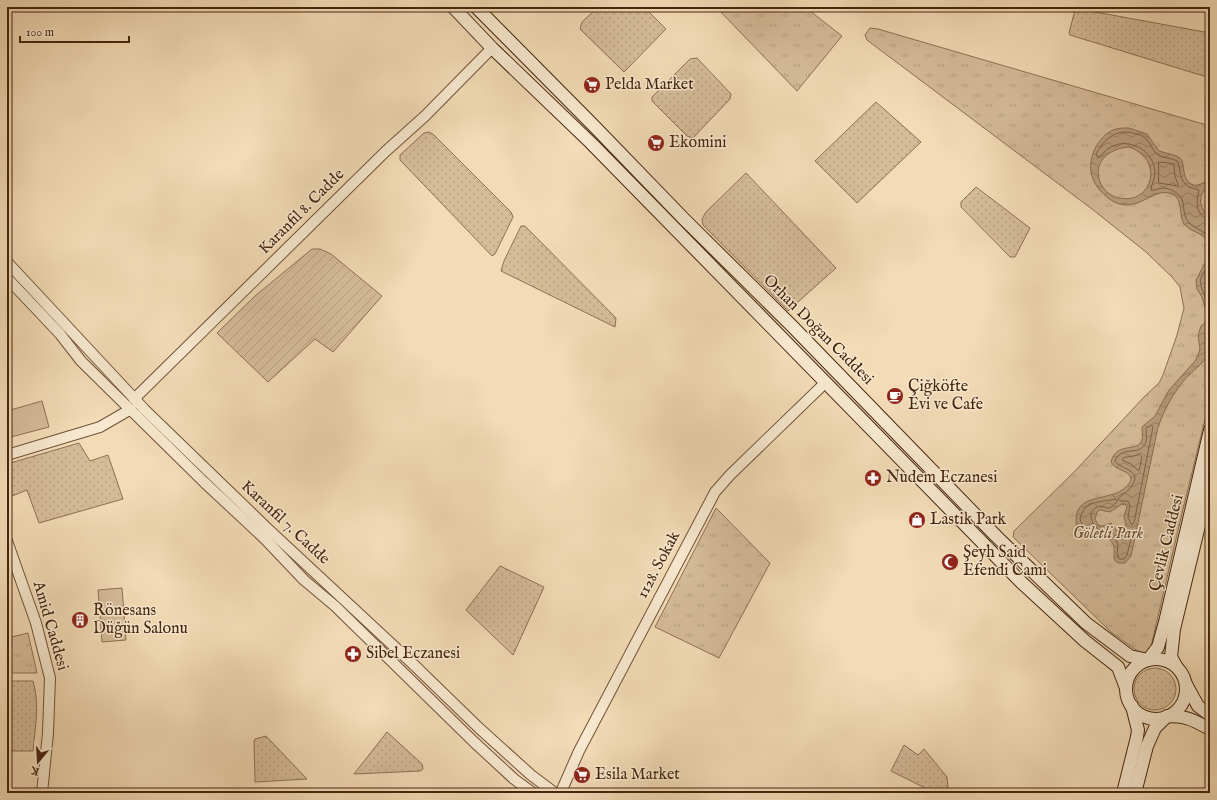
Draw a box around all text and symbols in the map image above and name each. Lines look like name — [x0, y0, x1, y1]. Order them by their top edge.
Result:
scale bar — [20, 18, 129, 44]
text: 100 m — [26, 25, 54, 40]
supermarket icon: Pelda Market — [582, 75, 602, 95]
place label: Pelda Market — [605, 75, 694, 95]
supermarket icon: Ekomini — [646, 133, 666, 153]
place label: Ekomini — [669, 133, 727, 153]
street label: Karanfil 8. Cadde — [255, 165, 349, 259]
street label: Orhan Doğan Caddesi — [759, 271, 877, 389]
place label: Çiğköfte Evi ve Cafe — [908, 377, 983, 415]
cafe icon: Çiğköfte Evi ve Cafe — [885, 386, 905, 406]
pharmacy icon: Nudem Eczanesi — [863, 468, 883, 488]
place label: Nudem Eczanesi — [886, 468, 997, 488]
street label: Karanfil 7. Cadde — [236, 477, 334, 569]
street label: Çevlik Caddesi — [1145, 492, 1189, 594]
shop icon: Lastik Park — [907, 510, 927, 530]
place label: Lastik Park — [930, 510, 1007, 530]
park label: Göletli Park — [1073, 524, 1144, 544]
street label: 1128. Sokak — [633, 528, 685, 602]
place label: Şeyh Said Efendi Cami — [963, 543, 1047, 581]
mosque icon: Şeyh Said Efendi Cami — [940, 552, 960, 572]
street label: Amid Caddesi — [27, 578, 72, 673]
place label: Rönesans Düğün Salonu — [93, 601, 188, 639]
building icon: Rönesans Düğün Salonu — [70, 610, 90, 630]
pharmacy icon: Sibel Eczanesi — [343, 644, 363, 664]
place label: Sibel Eczanesi — [366, 644, 460, 664]
north arrow — [18, 742, 58, 782]
text: K — [28, 762, 41, 778]
supermarket icon: Esila Market — [572, 765, 592, 785]
place label: Esila Market — [595, 765, 680, 785]

